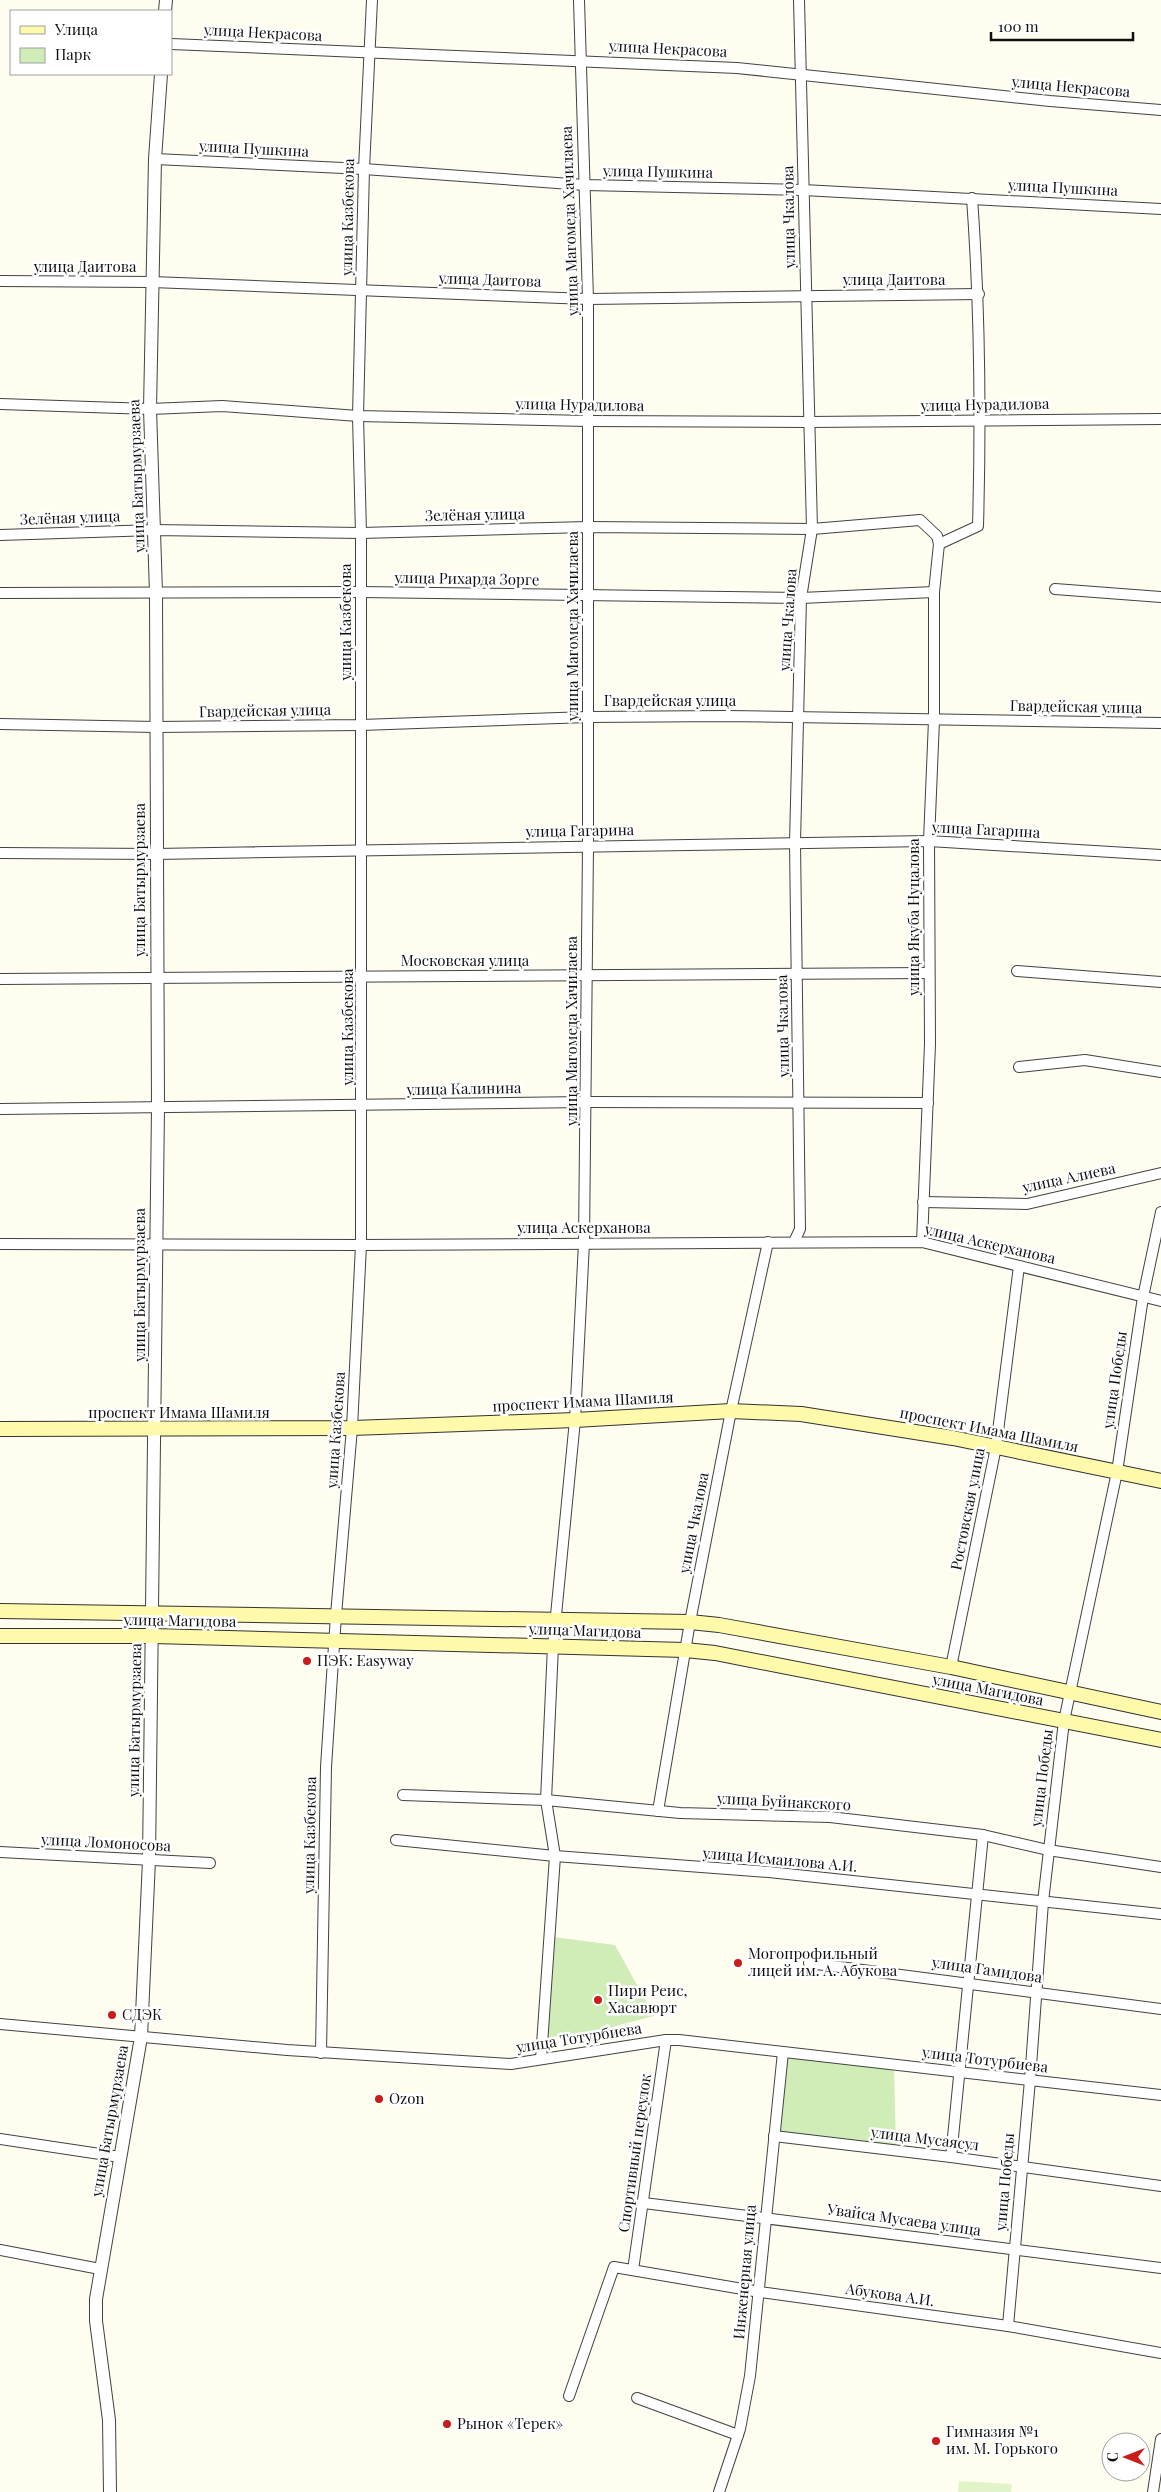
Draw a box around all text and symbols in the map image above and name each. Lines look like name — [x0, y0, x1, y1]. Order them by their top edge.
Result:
legend — [10, 10, 172, 75]
scale bar — [991, 10, 1134, 42]
text: 100 m — [998, 16, 1039, 36]
text: Улица — [54, 19, 98, 39]
street label: улица Некрасова — [202, 19, 323, 45]
street label: улица Некрасова — [607, 35, 728, 61]
text: Парк — [55, 44, 91, 64]
street label: улица Некрасова — [1010, 71, 1132, 101]
street label: улица Магомеда Хачилаева — [556, 125, 582, 317]
street label: улица Пушкина — [197, 135, 310, 161]
street label: улица Казбекова — [336, 158, 358, 277]
street label: улица Пушкина — [602, 160, 714, 182]
street label: улица Чкалова — [777, 165, 799, 270]
street label: улица Пушкина — [1006, 174, 1119, 200]
street label: улица Даитова — [33, 256, 137, 276]
street label: улица Даитова — [437, 267, 542, 291]
street label: улица Даитова — [842, 269, 946, 289]
street label: улица Нурадилова — [515, 393, 645, 415]
street label: улица Нурадилова — [919, 393, 1050, 415]
street label: улица Батырмурзаева — [123, 398, 149, 554]
street label: Зелёная улица — [425, 503, 526, 525]
street label: Зелёная улица — [19, 505, 121, 529]
street label: улица Магомеда Хачилаева — [562, 530, 582, 722]
street label: улица Казбекова — [335, 563, 355, 682]
street label: улица Рихарда Зорге — [393, 567, 540, 589]
street label: улица Чкалова — [773, 567, 801, 673]
street label: Гвардейская улица — [604, 690, 737, 710]
street label: Гвардейская улица — [1010, 695, 1143, 717]
street label: Гвардейская улица — [199, 699, 332, 721]
street label: улица Батырмурзаева — [129, 803, 149, 958]
street label: улица Гагарина — [930, 816, 1041, 842]
street label: улица Гагарина — [525, 819, 635, 841]
street label: улица Якуба Нуцалова — [903, 838, 923, 997]
street label: улица Магомеда Хачилаева — [561, 935, 581, 1127]
street label: Московская улица — [401, 950, 530, 970]
street label: улица Казбекова — [337, 968, 357, 1087]
street label: улица Чкалова — [771, 974, 793, 1079]
street label: улица Калинина — [405, 1077, 522, 1099]
street label: улица Алиева — [1019, 1157, 1118, 1197]
street label: улица Батырмурзаева — [129, 1208, 149, 1363]
street label: улица Аскерханова — [516, 1217, 651, 1237]
street label: улица Аскерханова — [922, 1218, 1058, 1268]
street label: улица Победы — [1097, 1330, 1131, 1431]
street label: улица Казбекова — [321, 1370, 349, 1490]
street label: проспект Имама Шамиля — [492, 1386, 674, 1416]
street label: проспект Имама Шамиля — [88, 1402, 270, 1422]
street label: проспект Имама Шамиля — [898, 1402, 1080, 1456]
street label: Ростовская улица — [945, 1445, 989, 1572]
street label: улица Чкалова — [673, 1470, 713, 1576]
street label: улица Магидова — [122, 1609, 237, 1631]
street label: улица Магидова — [527, 1618, 642, 1642]
street label: улица Батырмурзаева — [123, 1642, 145, 1798]
place label: ПЭК: Easyway — [317, 1650, 414, 1670]
marker: ПЭК: Easyway — [301, 1655, 313, 1667]
street label: улица Магидова — [930, 1668, 1046, 1710]
street label: улица Победы — [1025, 1728, 1057, 1829]
street label: улица Казбекова — [298, 1776, 320, 1895]
street label: улица Буйнакского — [716, 1787, 852, 1814]
street label: улица Ломоносова — [40, 1829, 172, 1855]
street label: улица Исмаилова А.И. — [701, 1842, 858, 1876]
place label: Могопрофильный лицей им. А. Абукова — [748, 1943, 898, 1980]
street label: улица Гамидова — [930, 1951, 1044, 1987]
marker: Могопрофильный лицей им. А. Абукова — [732, 1957, 744, 1969]
place label: Пири Реис, Хасавюрт — [608, 1980, 687, 2017]
marker: Пири Реис, Хасавюрт — [592, 1994, 604, 2006]
place label: СДЭК — [122, 2004, 162, 2024]
marker: СДЭК — [106, 2009, 118, 2021]
street label: улица Тотурбиева — [514, 2017, 644, 2057]
street label: улица Тотурбиева — [920, 2041, 1050, 2077]
street label: улица Батырмурзаева — [86, 2043, 132, 2199]
street label: Спортивный переулок — [613, 2072, 655, 2234]
place label: Ozon — [389, 2088, 424, 2108]
marker: Ozon — [373, 2093, 385, 2105]
street label: улица Мусаясул — [869, 2121, 981, 2155]
street label: улица Победы — [990, 2132, 1018, 2233]
street label: Увайса Мусаева улица — [825, 2198, 983, 2240]
street label: Инженерная улица — [728, 2203, 760, 2340]
street label: Абукова А.И. — [843, 2278, 936, 2310]
place label: Рынок «Терек» — [457, 2413, 564, 2433]
marker: Рынок «Терек» — [441, 2418, 453, 2430]
place label: Гимназия №1 им. М. Горького — [946, 2421, 1058, 2458]
north arrow — [1101, 2432, 1151, 2482]
marker: Гимназия №1 им. М. Горького — [930, 2435, 942, 2447]
text: С — [1103, 2452, 1122, 2462]

